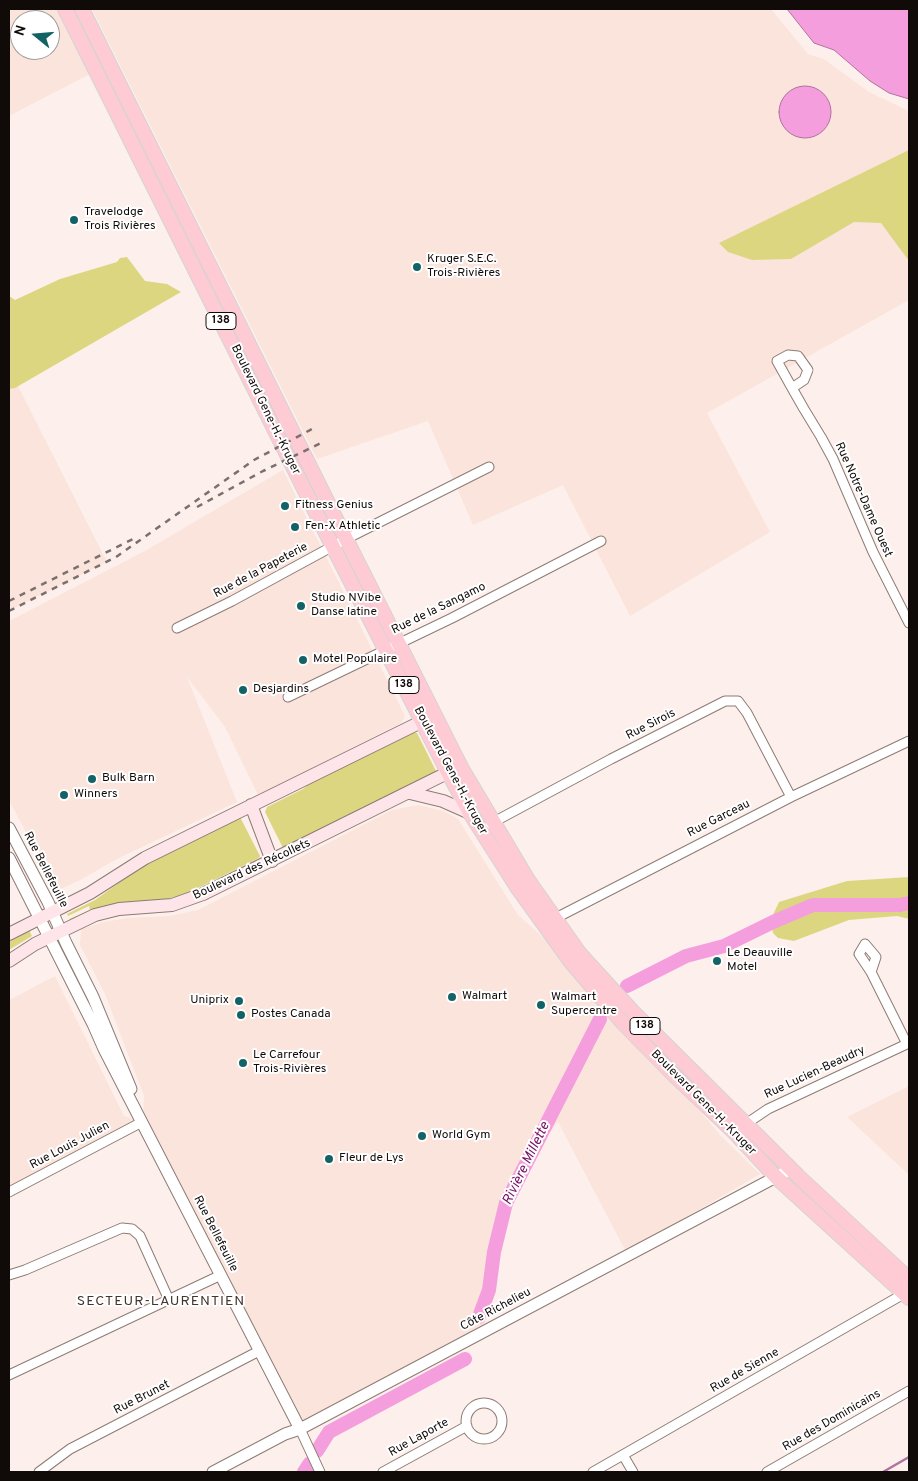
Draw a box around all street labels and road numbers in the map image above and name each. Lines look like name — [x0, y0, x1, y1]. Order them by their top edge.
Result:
road number: 138 — [206, 312, 236, 330]
street label: Boulevard Gene-H.-Kruger — [227, 343, 303, 477]
street label: Rue Notre-Dame Ouest — [831, 440, 895, 560]
street label: Rue de la Papeterie — [212, 540, 310, 602]
street label: Rue de la Sangamo — [390, 580, 488, 638]
road number: 138 — [389, 676, 419, 694]
street label: Boulevard Gene-H.-Kruger — [410, 705, 490, 837]
street label: Rue Sirois — [624, 706, 678, 744]
street label: Rue Garceau — [685, 797, 753, 841]
street label: Rue Bellefeuille — [20, 830, 70, 910]
street label: Boulevard des Récollets — [191, 836, 313, 904]
road number: 138 — [630, 1018, 660, 1034]
street label: Rue Lucien-Beaudry — [762, 1043, 868, 1103]
street label: Boulevard Gene-H.-Kruger — [647, 1047, 759, 1159]
street label: Rue Louis Julien — [28, 1119, 112, 1173]
street label: Rue Bellefeuille — [190, 1194, 240, 1274]
street label: Côte Richelieu — [458, 1285, 534, 1335]
street label: Rue de Sienne — [708, 1346, 782, 1396]
street label: Rue Brunet — [112, 1378, 172, 1418]
street label: Rue des Dominicains — [780, 1387, 884, 1455]
street label: Rue Laporte — [387, 1416, 451, 1460]

